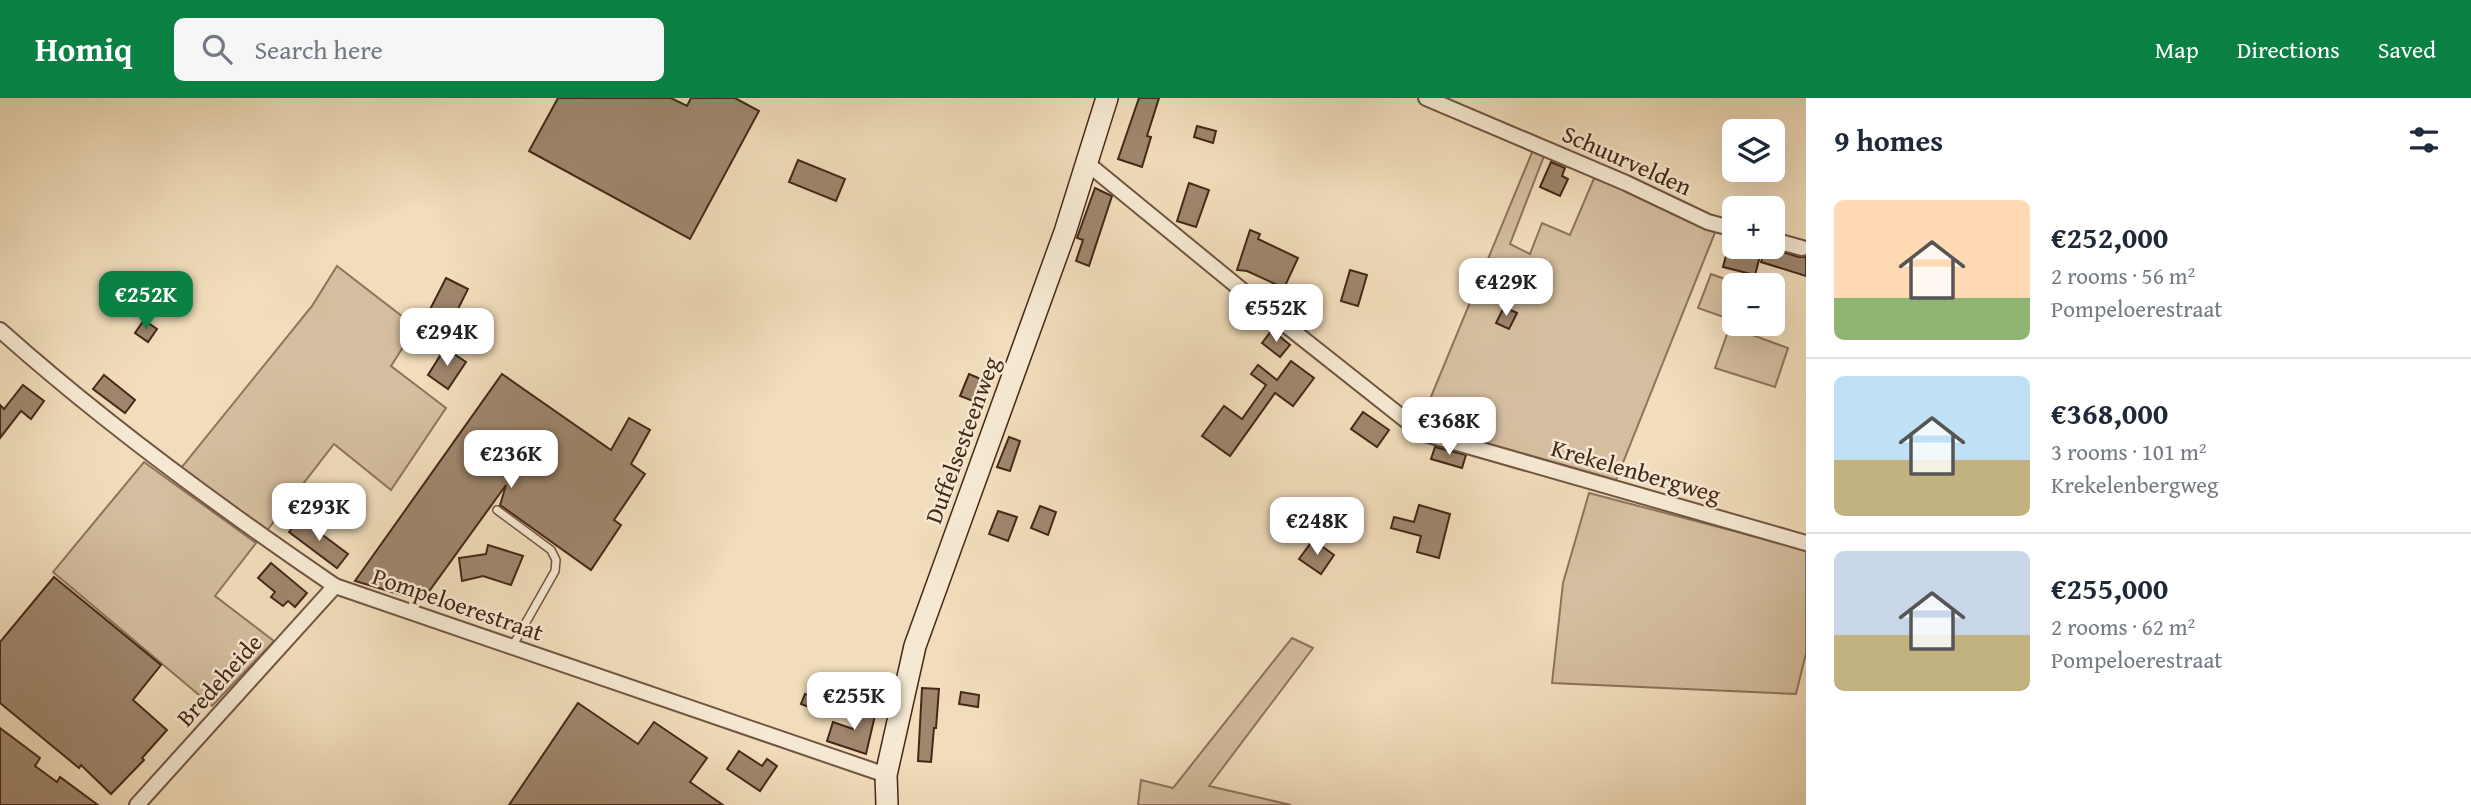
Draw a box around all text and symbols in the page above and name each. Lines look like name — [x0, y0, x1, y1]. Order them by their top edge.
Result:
search box — [174, 18, 664, 81]
text: Homiq — [35, 25, 132, 73]
icon: search — [198, 30, 236, 68]
text: Search here — [254, 30, 383, 69]
text: Map — [2155, 32, 2199, 67]
text: Directions — [2237, 32, 2340, 67]
text: Saved — [2378, 32, 2436, 67]
street label: Schuurvelden — [1557, 116, 1698, 204]
text: 9 homes — [1834, 118, 1943, 162]
map controls — [1722, 119, 1785, 336]
button: layers — [1722, 119, 1785, 182]
icon: filters — [2405, 121, 2443, 159]
button: + — [1722, 196, 1785, 259]
text: €252,000 — [2051, 215, 2168, 259]
icon: home — [1890, 228, 1974, 312]
pin: €429K — [1457, 258, 1555, 318]
text: 2 rooms · 56 m² — [2051, 259, 2195, 292]
text: €429K — [1475, 264, 1537, 297]
pin: €252K — [97, 272, 195, 331]
button: − — [1722, 273, 1785, 336]
text: €252K — [115, 277, 177, 310]
pin: €552K — [1227, 285, 1325, 344]
text: €552K — [1245, 290, 1307, 323]
text: Pompeloerestraat — [2051, 292, 2222, 325]
pin: €294K — [398, 308, 496, 368]
text: €294K — [416, 314, 478, 347]
street label: Duffelsesteenweg — [916, 352, 1008, 528]
text: €368,000 — [2051, 391, 2168, 435]
pin: €368K — [1400, 398, 1498, 457]
text: €368K — [1418, 403, 1480, 436]
icon: home — [1890, 404, 1974, 488]
pin: €236K — [462, 430, 560, 490]
street label: Krekelenbergweg — [1547, 430, 1725, 512]
text: 3 rooms · 101 m² — [2051, 435, 2206, 468]
text: €236K — [480, 436, 542, 469]
text: Krekelenbergweg — [2051, 468, 2218, 501]
pin: €293K — [270, 484, 368, 543]
text: €293K — [288, 489, 350, 522]
pin: €248K — [1268, 498, 1366, 557]
text: €248K — [1286, 503, 1348, 536]
street label: Pompeloerestraat — [368, 558, 549, 650]
text: €255,000 — [2051, 566, 2168, 610]
icon: home — [1890, 579, 1974, 663]
text: 2 rooms · 62 m² — [2051, 610, 2195, 643]
street label: Bredeheide — [168, 626, 270, 734]
text: Pompeloerestraat — [2051, 643, 2222, 676]
pin: €255K — [805, 672, 903, 732]
text: €255K — [823, 678, 885, 711]

